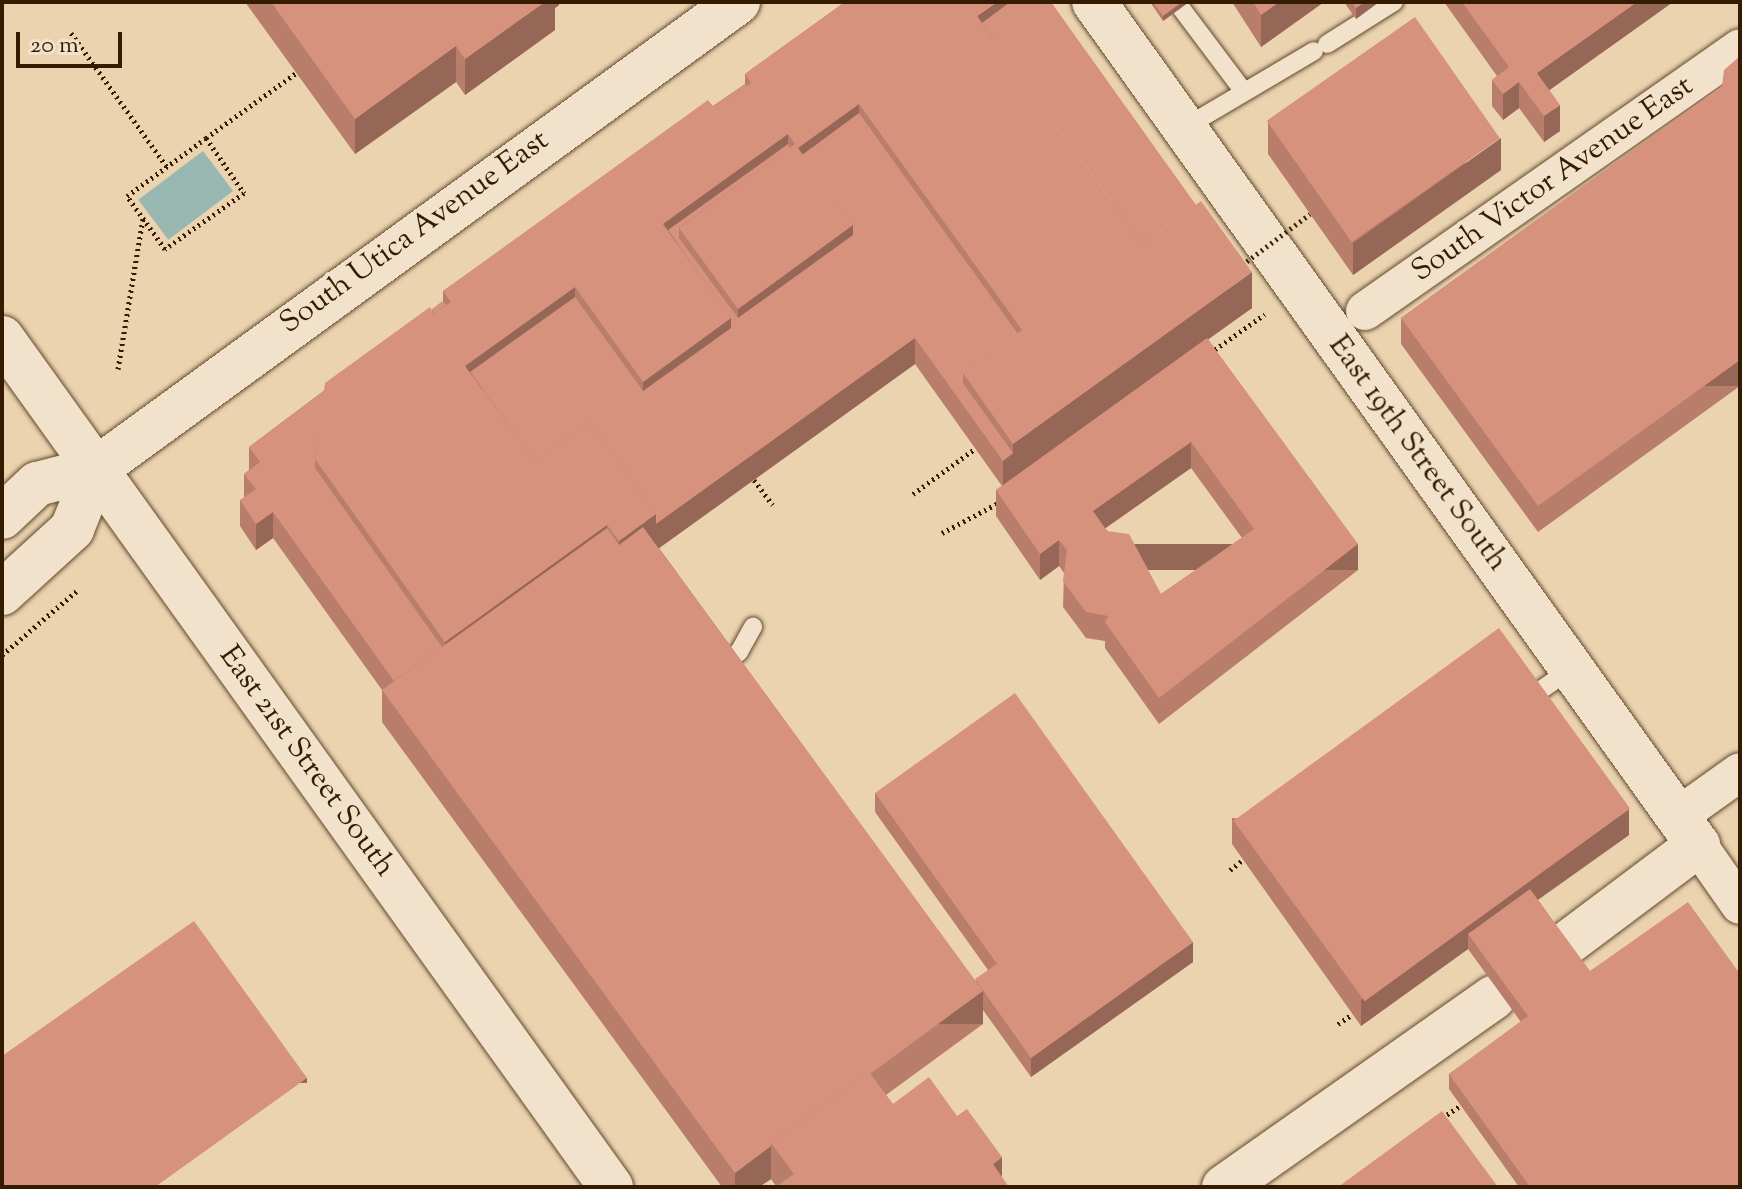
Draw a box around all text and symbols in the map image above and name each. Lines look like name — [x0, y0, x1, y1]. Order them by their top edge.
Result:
scale bar — [20, 16, 126, 66]
text: 20 m — [30, 29, 79, 63]
street label: South Victor Avenue East — [1405, 69, 1701, 291]
street label: South Utica Avenue East — [274, 123, 556, 343]
street label: East 19th Street South — [1319, 329, 1515, 579]
street label: East 21st Street South — [210, 640, 402, 884]

